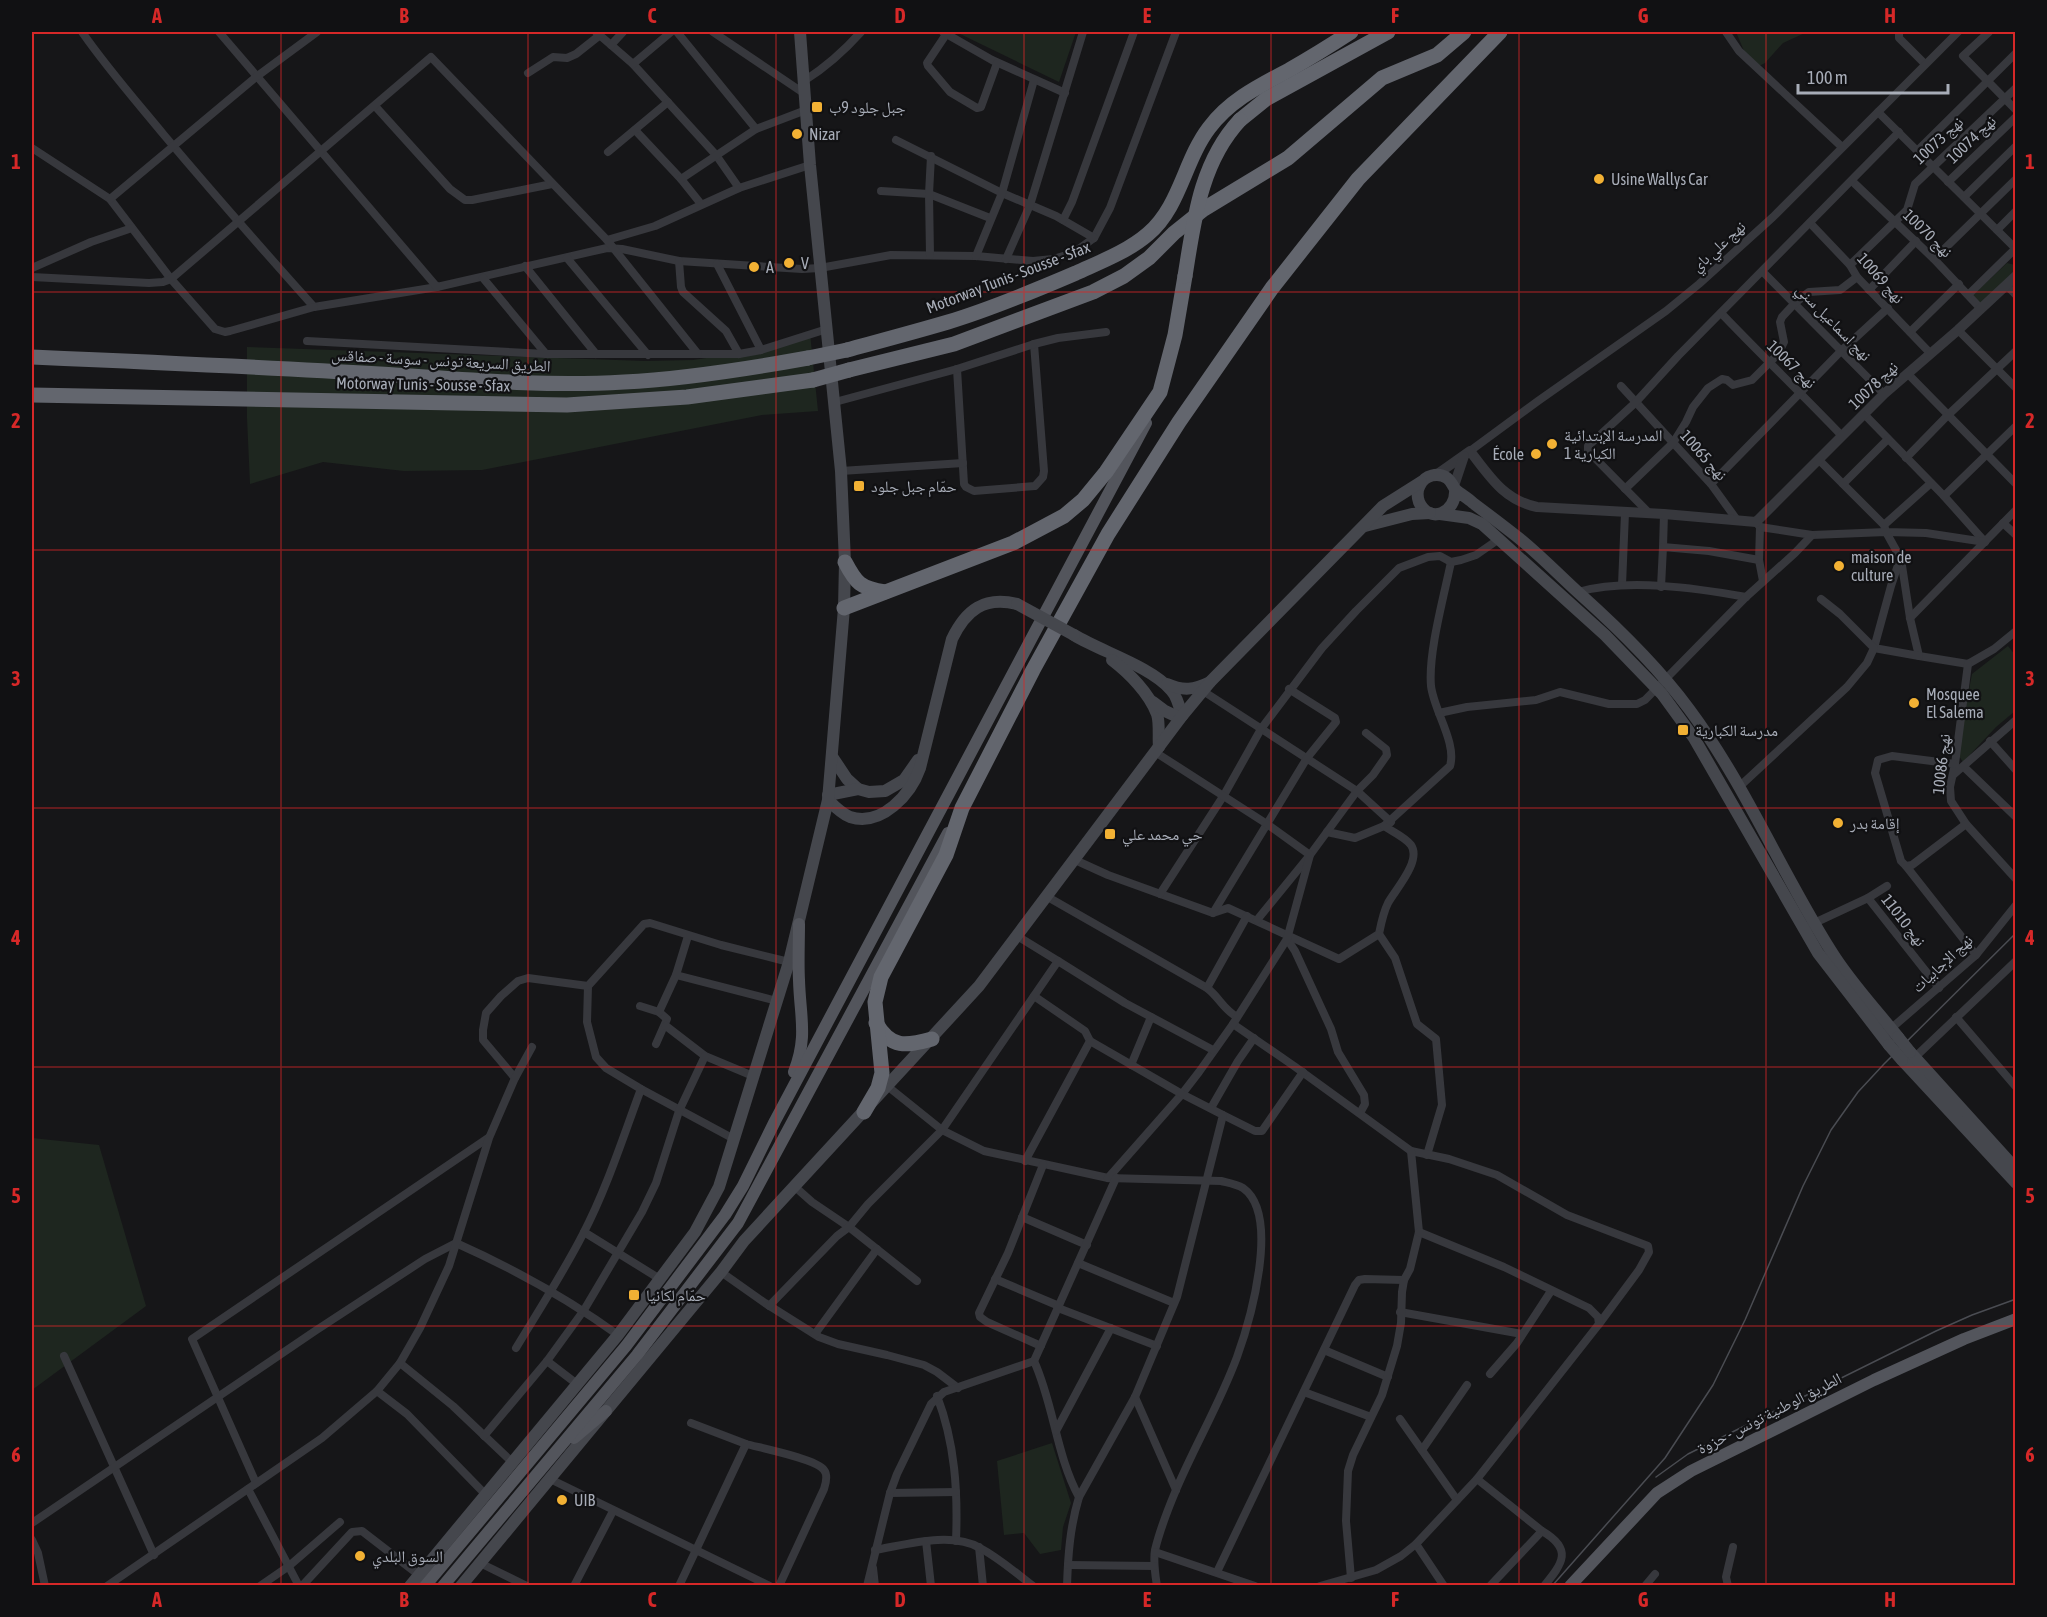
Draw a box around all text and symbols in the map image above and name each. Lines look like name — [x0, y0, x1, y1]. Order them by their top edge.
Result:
text: A — [151, 4, 162, 27]
text: B — [399, 4, 409, 27]
text: C — [648, 4, 657, 27]
text: D — [894, 4, 906, 27]
text: E — [1143, 4, 1152, 27]
text: F — [1391, 4, 1399, 27]
text: G — [1638, 4, 1649, 27]
text: H — [1884, 4, 1896, 27]
scale bar — [1798, 57, 1948, 95]
text: 100 m — [1807, 67, 1848, 88]
place label: جبل جلود 9ب — [829, 98, 906, 118]
marker: جبل جلود 9ب — [810, 100, 824, 114]
street label: نهج 10074 — [1943, 111, 2001, 168]
street label: نهج 10073 — [1910, 113, 1968, 169]
place label: Nizar — [809, 125, 840, 143]
marker: Nizar — [790, 127, 804, 141]
text: 1 — [11, 150, 21, 173]
text: 1 — [2025, 150, 2035, 173]
place label: Usine Wallys Car — [1611, 170, 1708, 189]
marker: Usine Wallys Car — [1592, 172, 1606, 186]
street label: نهج 10070 — [1898, 205, 1956, 262]
street label: نهج علي باي — [1687, 217, 1752, 278]
street label: Motorway Tunis - Sousse - Sfax — [924, 237, 1093, 317]
street label: نهج 10069 — [1852, 249, 1908, 308]
place label: V — [801, 254, 809, 272]
marker: V — [782, 256, 796, 270]
place label: A — [766, 258, 774, 276]
marker: A — [747, 260, 761, 274]
street label: نهج اسماعيل سني — [1790, 280, 1875, 367]
street label: نهج 10067 — [1762, 336, 1820, 393]
street label: الطريق السريعة تونس - سوسة - صفاقس — [331, 345, 551, 377]
street label: نهج 10078 — [1845, 357, 1903, 414]
street label: Motorway Tunis - Sousse - Sfax — [336, 373, 511, 396]
text: 2 — [11, 409, 21, 432]
text: 2 — [2025, 409, 2035, 432]
place label: المدرسة الإبتدائية الكبارية 1 — [1564, 426, 1663, 463]
street label: نهج 10065 — [1675, 426, 1731, 485]
marker: المدرسة الإبتدائية الكبارية 1 — [1545, 437, 1559, 451]
place label: École — [1492, 445, 1524, 463]
marker: École — [1529, 447, 1543, 461]
place label: حمّام جبل جلود — [871, 477, 957, 497]
marker: حمّام جبل جلود — [852, 479, 866, 493]
place label: maison de culture — [1851, 548, 1912, 584]
marker: maison de culture — [1832, 559, 1846, 573]
text: 3 — [11, 667, 21, 690]
text: 3 — [2025, 667, 2035, 690]
place label: Mosquee El Salema — [1926, 685, 1984, 721]
marker: Mosquee El Salema — [1907, 696, 1921, 710]
place label: مدرسة الكبارية — [1695, 721, 1778, 740]
marker: مدرسة الكبارية — [1676, 723, 1690, 737]
street label: نهج 10086 — [1929, 733, 1955, 795]
place label: إقامة بدر — [1849, 814, 1900, 834]
marker: إقامة بدر — [1831, 816, 1845, 830]
place label: حي محمد علي — [1122, 825, 1203, 847]
marker: حي محمد علي — [1103, 827, 1117, 841]
street label: نهج 11010 — [1877, 890, 1930, 951]
text: 4 — [10, 926, 21, 949]
text: 4 — [2024, 926, 2035, 949]
street label: نهج الإجابيات — [1908, 930, 1977, 997]
text: 5 — [11, 1184, 21, 1207]
text: 5 — [2025, 1184, 2035, 1207]
place label: حمّام لكانيا — [646, 1286, 706, 1306]
marker: حمّام لكانيا — [627, 1288, 641, 1302]
street label: الطريق الوطنية تونس - حزوة — [1694, 1369, 1845, 1459]
text: 6 — [11, 1443, 21, 1466]
text: 6 — [2025, 1443, 2035, 1466]
place label: UIB — [574, 1491, 596, 1509]
marker: UIB — [555, 1493, 569, 1507]
place label: السوق البلدي — [372, 1547, 443, 1569]
marker: السوق البلدي — [353, 1549, 367, 1563]
text: A — [151, 1588, 162, 1611]
text: B — [399, 1588, 409, 1611]
text: C — [648, 1588, 657, 1611]
text: D — [894, 1588, 906, 1611]
text: E — [1143, 1588, 1152, 1611]
text: F — [1391, 1588, 1399, 1611]
text: G — [1638, 1588, 1649, 1611]
text: H — [1884, 1588, 1896, 1611]

